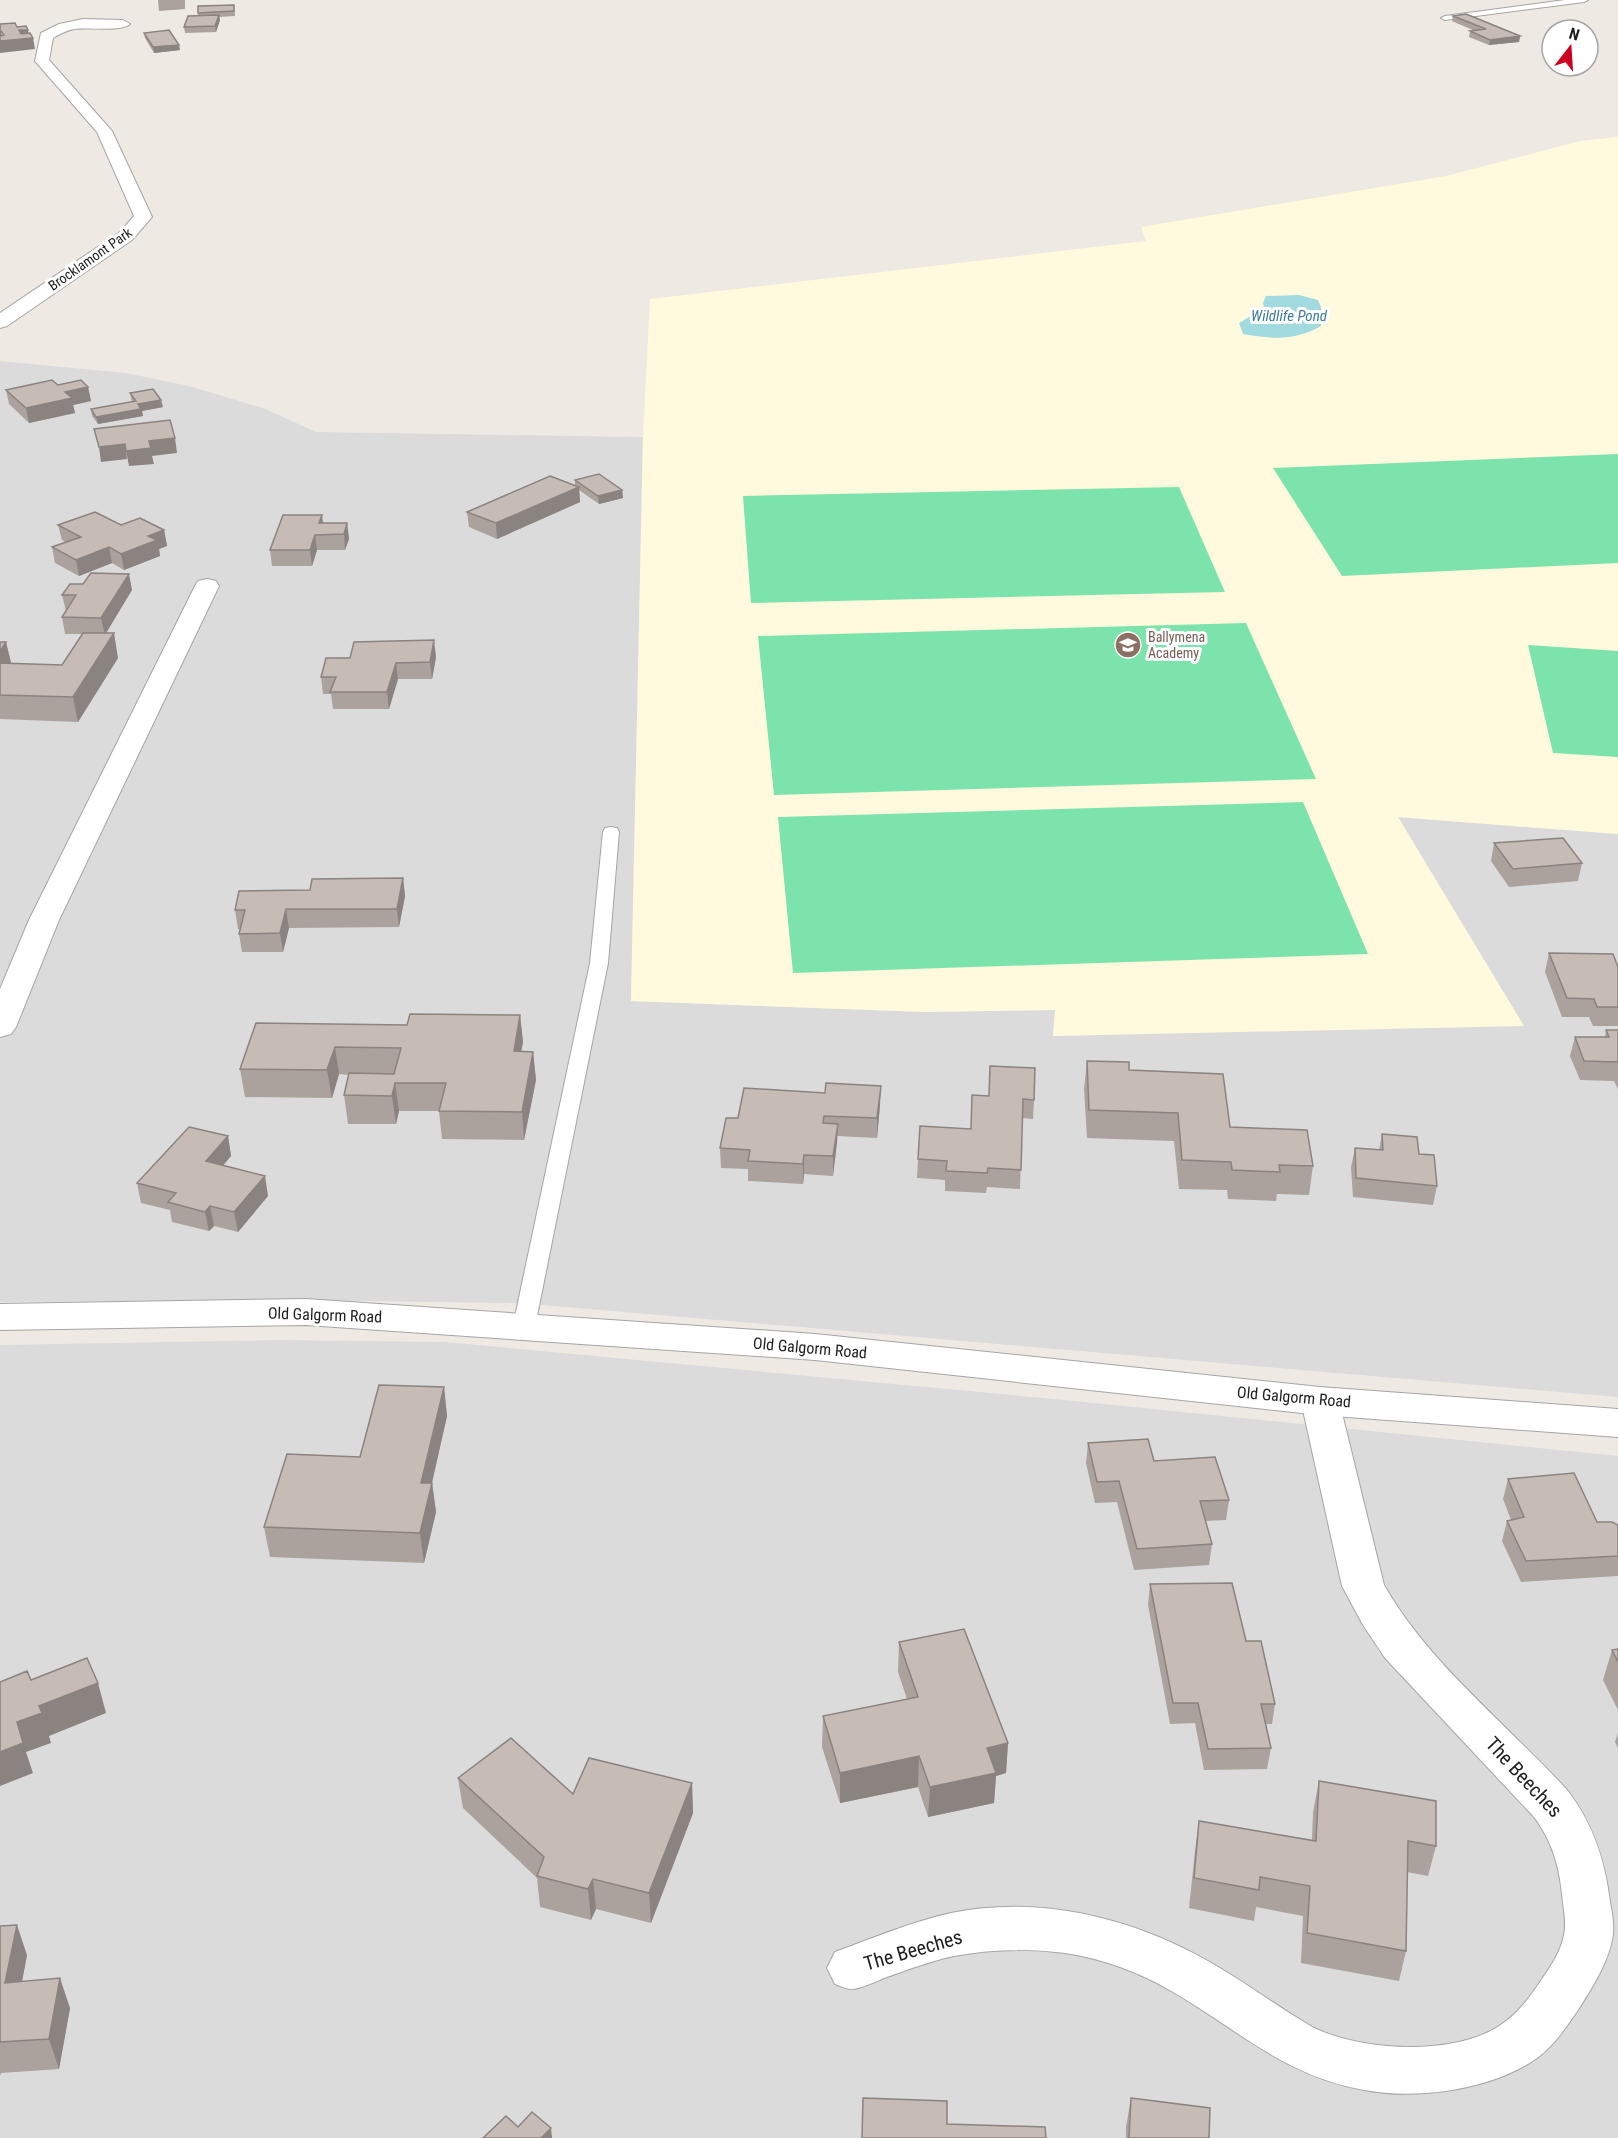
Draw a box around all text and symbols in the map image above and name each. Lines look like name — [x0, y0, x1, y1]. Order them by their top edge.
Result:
north arrow — [1540, 18, 1600, 78]
text: N — [1567, 24, 1582, 45]
street label: Brocklamont Park — [45, 224, 135, 294]
water label: Wildlife Pond — [1251, 307, 1328, 325]
place label: Ballymena Academy — [1148, 629, 1205, 661]
school or university icon: Ballymena Academy — [1113, 630, 1143, 660]
street label: Old Galgorm Road — [268, 1304, 382, 1326]
street label: Old Galgorm Road — [752, 1334, 868, 1362]
street label: Old Galgorm Road — [1236, 1383, 1352, 1411]
street label: The Beeches — [1481, 1732, 1567, 1822]
street label: The Beeches — [861, 1925, 965, 1975]

